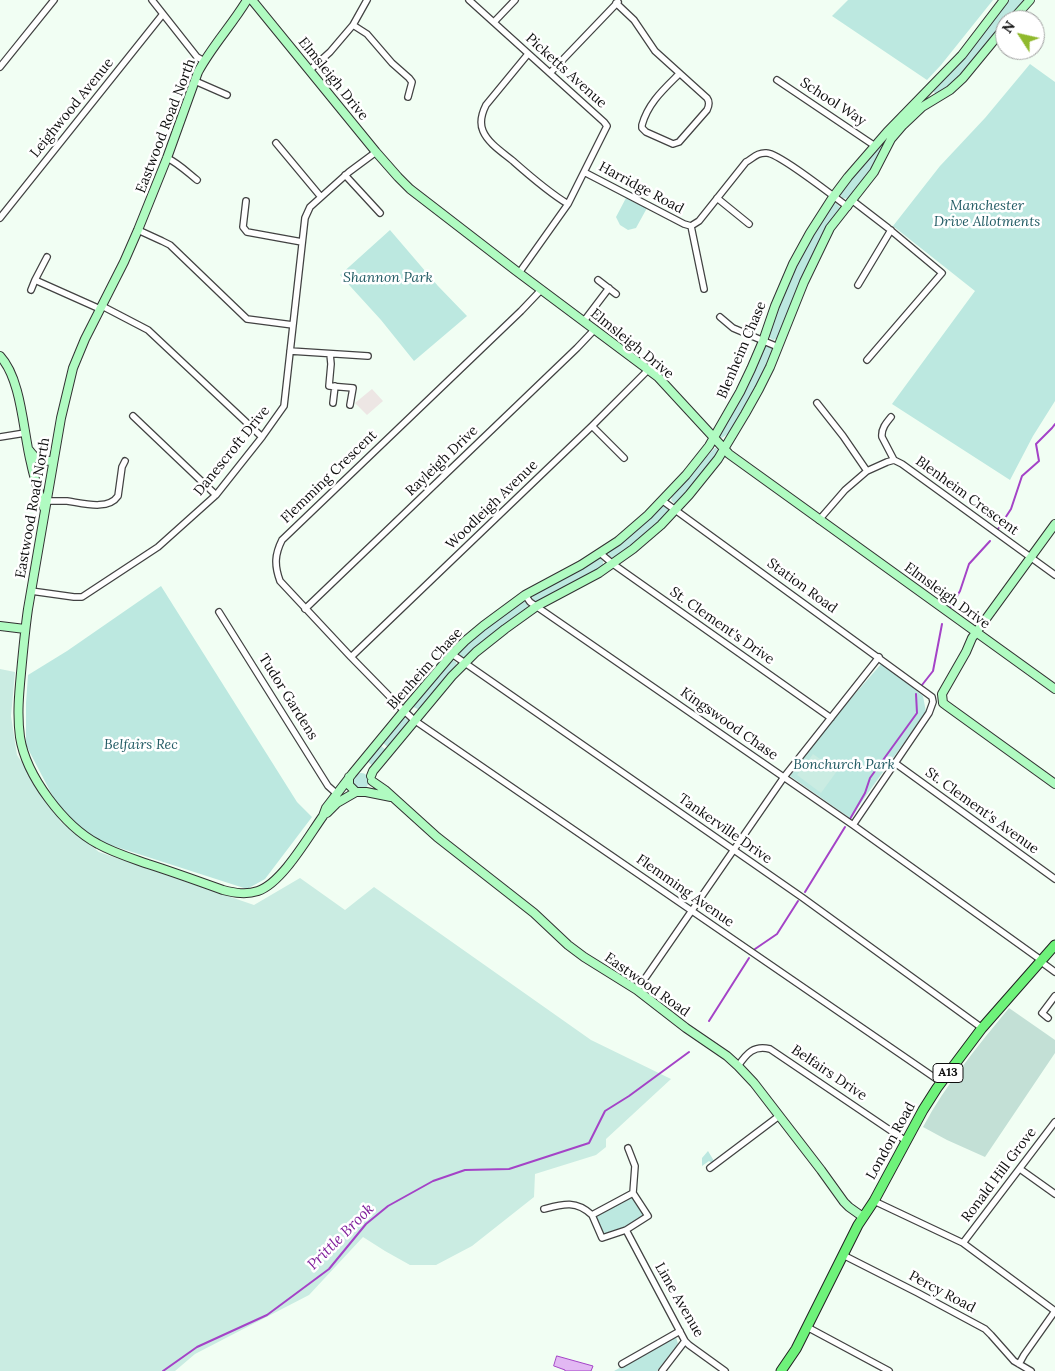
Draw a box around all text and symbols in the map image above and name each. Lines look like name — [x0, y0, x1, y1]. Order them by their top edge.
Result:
north arrow — [995, 10, 1045, 60]
text: N — [998, 17, 1019, 37]
street label: Picketts Avenue — [522, 30, 610, 112]
street label: Elmsleigh Drive — [294, 34, 372, 124]
street label: Leighwood Avenue — [27, 55, 117, 161]
street label: Eastwood Road North — [133, 57, 199, 195]
street label: School Way — [797, 74, 869, 130]
street label: Harridge Road — [596, 159, 686, 217]
park label: Manchester Drive Allotments — [934, 198, 1040, 230]
park label: Shannon Park — [343, 270, 433, 286]
street label: Blenheim Chase — [714, 299, 770, 401]
street label: Elmsleigh Drive — [587, 305, 677, 383]
street label: Danescroft Drive — [191, 403, 273, 499]
street label: Rayleigh Drive — [402, 422, 482, 500]
street label: Flemming Crescent — [278, 427, 380, 527]
street label: Eastwood Road North — [12, 436, 54, 580]
street label: Blenheim Crescent — [912, 453, 1022, 539]
street label: Woodleigh Avenue — [443, 457, 541, 553]
street label: Station Road — [764, 555, 840, 617]
street label: Elmsleigh Drive — [901, 559, 993, 633]
street label: St. Clement's Drive — [667, 584, 777, 668]
street label: Blenheim Chase — [384, 625, 466, 713]
street label: Tudor Gardens — [255, 651, 321, 743]
street label: Kingswood Chase — [677, 684, 781, 764]
park label: Belfairs Rec — [104, 737, 178, 753]
park label: Bonchurch Park — [793, 757, 895, 773]
street label: St. Clement's Avenue — [922, 764, 1042, 858]
street label: Tankerville Drive — [675, 790, 775, 868]
street label: Flemming Avenue — [633, 851, 737, 931]
street label: Eastwood Road — [601, 949, 693, 1021]
street label: Belfairs Drive — [788, 1042, 870, 1104]
road number: A13 — [933, 1064, 963, 1082]
street label: London Road — [863, 1099, 919, 1183]
street label: Ronald Hill Grove — [958, 1124, 1040, 1226]
water label: Prittle Brook — [304, 1200, 378, 1274]
street label: Lime Avenue — [651, 1260, 707, 1340]
street label: Percy Road — [906, 1267, 978, 1317]

